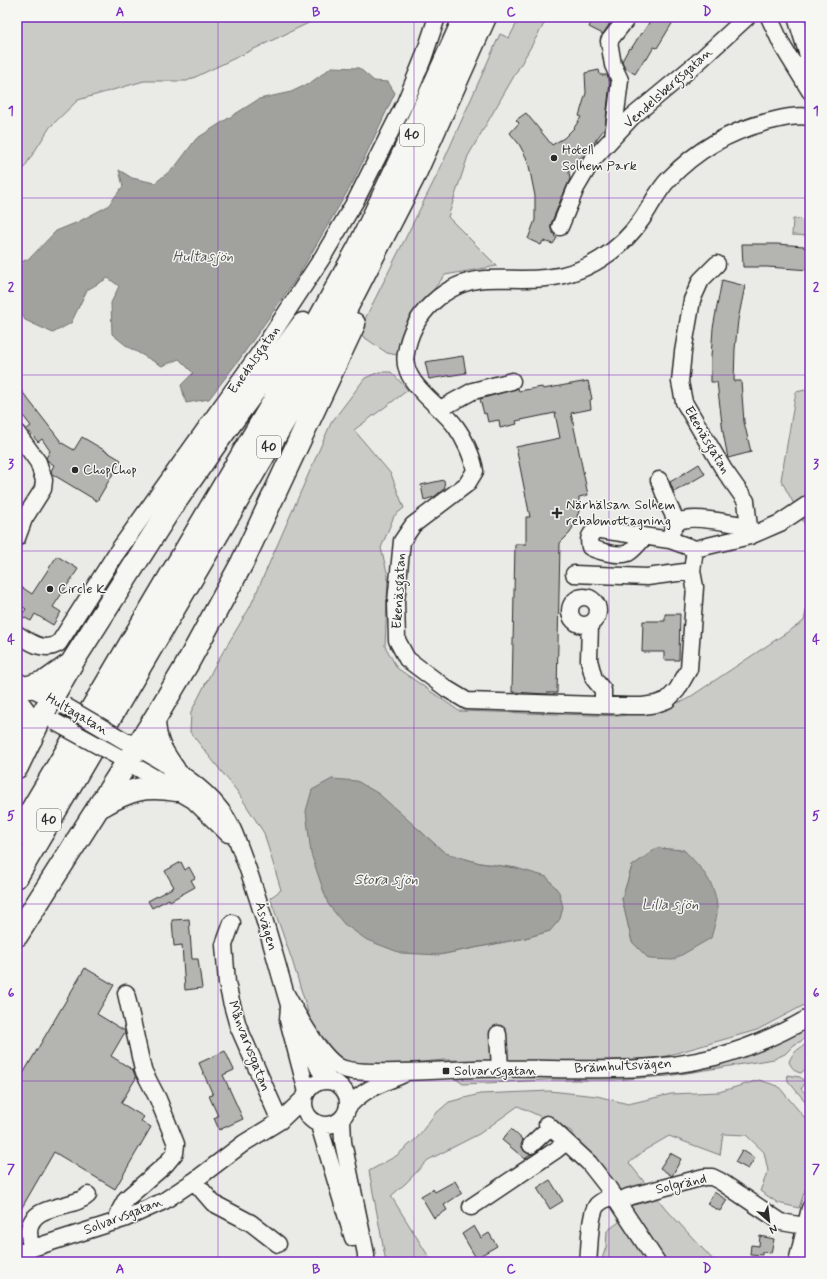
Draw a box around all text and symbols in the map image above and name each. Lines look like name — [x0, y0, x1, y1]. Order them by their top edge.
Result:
text: A — [116, 4, 124, 21]
text: B — [312, 4, 321, 21]
text: C — [506, 4, 516, 21]
text: D — [703, 4, 712, 21]
street label: Vendelsbergsgatan — [620, 43, 717, 134]
text: 1 — [8, 103, 14, 120]
text: 1 — [813, 103, 819, 120]
road number: 40 — [400, 124, 424, 146]
place label: Hotell Solhem Park — [562, 141, 637, 175]
marker: Hotell Solhem Park — [549, 153, 559, 163]
water label: Hultasjön — [173, 247, 234, 267]
text: 2 — [8, 279, 15, 296]
text: 2 — [813, 279, 820, 296]
street label: Enedalsgatan — [224, 322, 286, 399]
street label: Ekenäsgatan — [678, 403, 734, 478]
road number: 40 — [257, 436, 281, 458]
text: 3 — [8, 456, 14, 473]
text: 3 — [813, 456, 819, 473]
place label: ChopChop — [83, 461, 137, 479]
marker: ChopChop — [70, 465, 80, 475]
place label: Närhälsan Solhem rehabmottagning — [566, 496, 676, 530]
marker: Närhälsan Solhem rehabmottagning — [551, 507, 563, 519]
street label: Ekenäsgatan — [388, 553, 412, 630]
place label: Circle K — [58, 580, 106, 598]
marker: Circle K — [45, 584, 55, 594]
text: 4 — [7, 632, 15, 649]
text: 4 — [812, 632, 820, 649]
street label: Hultagatan — [43, 689, 111, 739]
text: 5 — [7, 808, 15, 825]
text: 5 — [812, 808, 820, 825]
road number: 40 — [37, 809, 61, 831]
water label: Stora sjön — [354, 870, 419, 890]
water label: Lilla sjön — [641, 895, 699, 915]
street label: Åsvägen — [250, 899, 282, 953]
text: 6 — [8, 985, 15, 1002]
text: 6 — [813, 985, 820, 1002]
street label: Månvarvsgatan — [223, 998, 275, 1094]
street label: Brämhultsvägen — [574, 1054, 672, 1078]
place label: Solvarvsgatan — [454, 1062, 537, 1080]
marker: Solvarvsgatan — [441, 1066, 451, 1076]
text: 7 — [7, 1161, 15, 1178]
text: 7 — [812, 1161, 820, 1178]
street label: Solgränd — [654, 1169, 708, 1200]
street label: Solvarvsgatan — [81, 1193, 165, 1239]
north arrow — [749, 1201, 789, 1241]
text: N — [767, 1221, 780, 1237]
text: A — [116, 1261, 124, 1278]
text: B — [312, 1261, 321, 1278]
text: C — [506, 1261, 516, 1278]
text: D — [703, 1261, 712, 1278]

